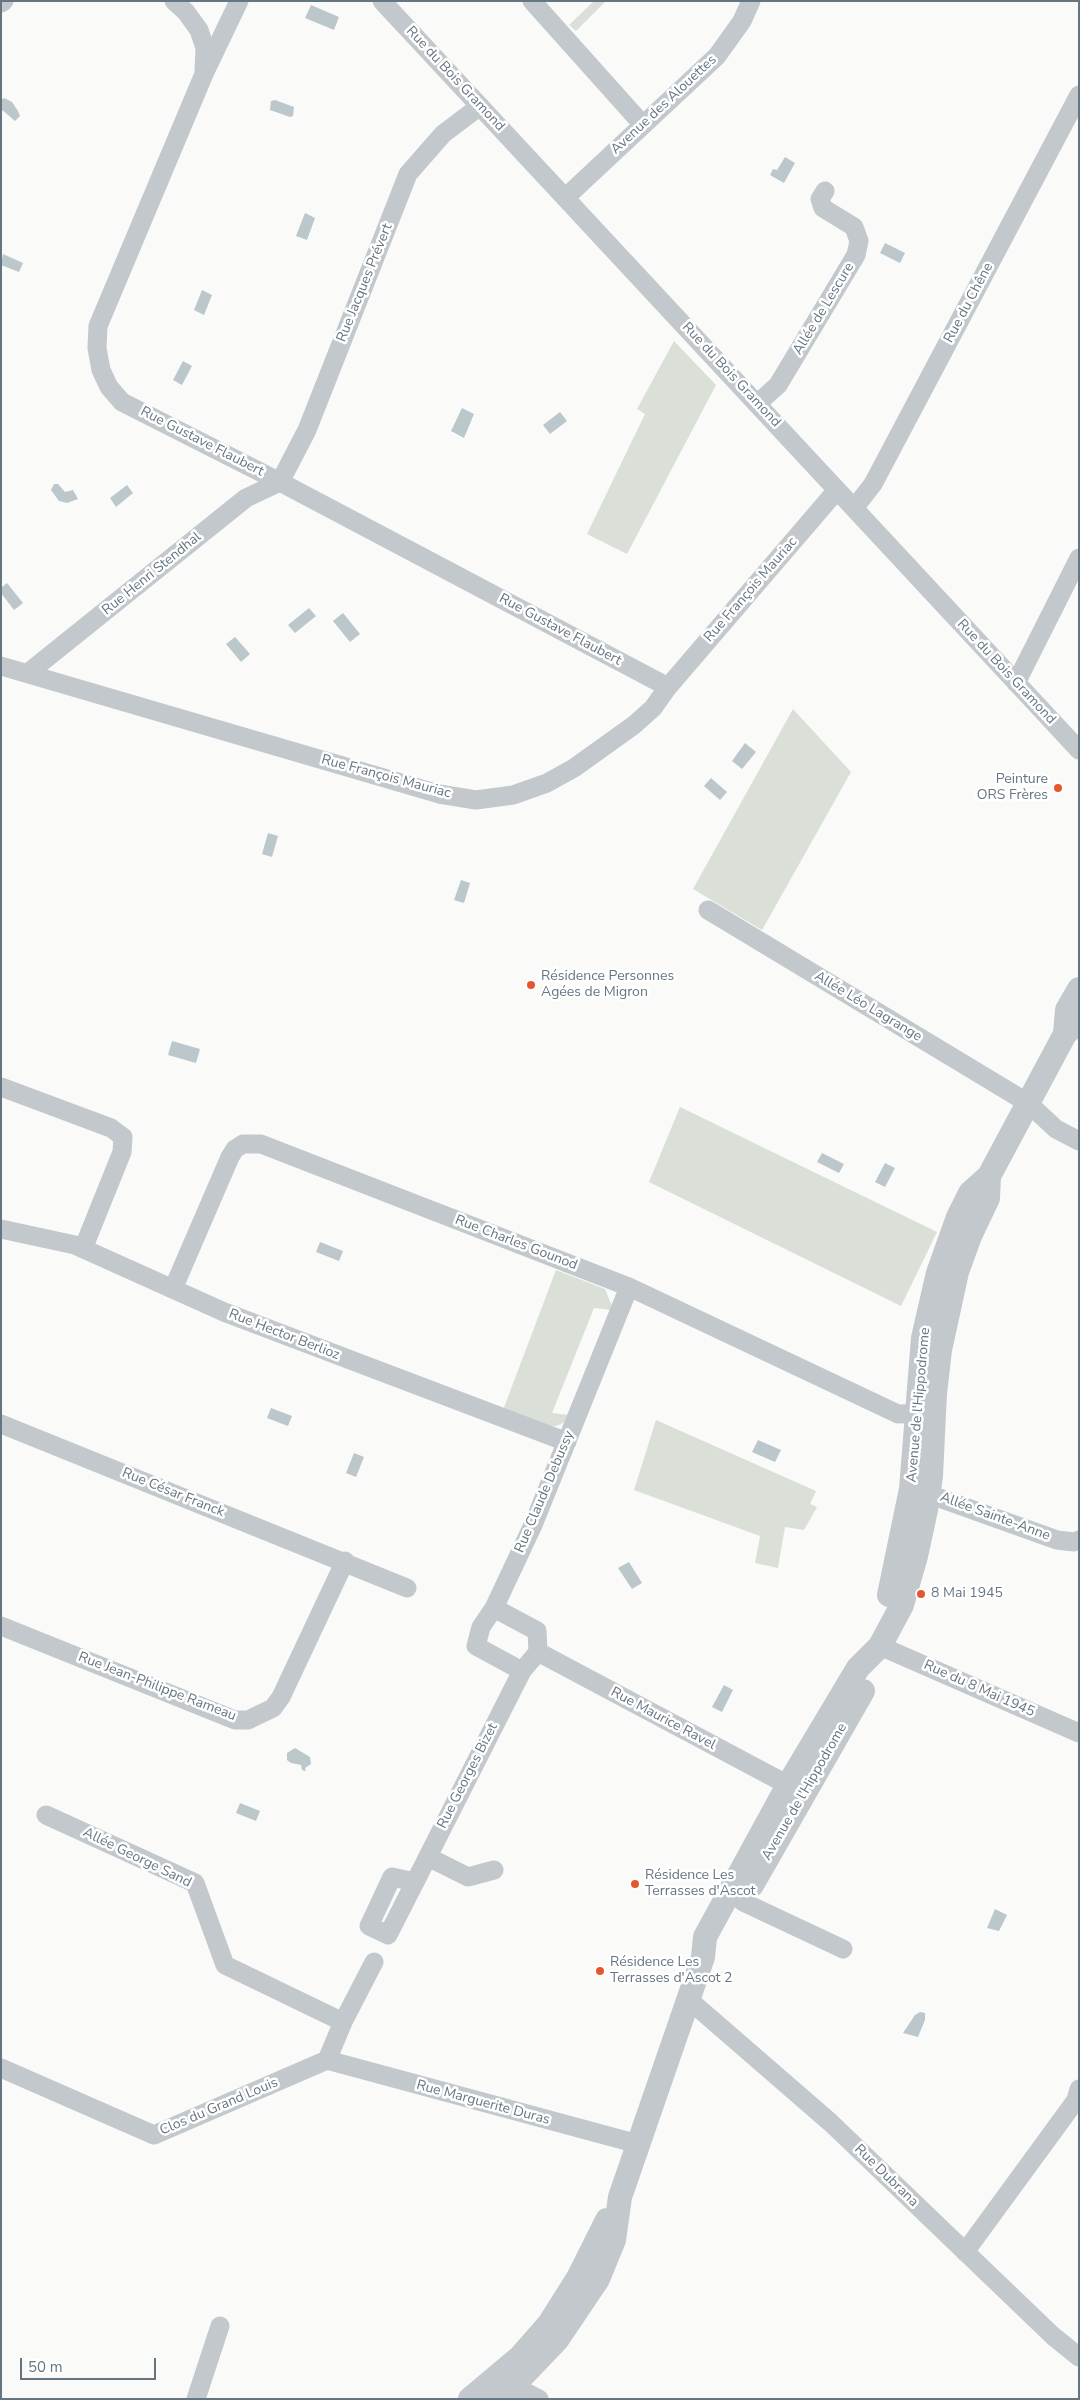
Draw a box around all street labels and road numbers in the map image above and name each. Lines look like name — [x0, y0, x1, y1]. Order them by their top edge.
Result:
street label: Rue du Bois Gramond — [402, 23, 508, 135]
street label: Avenue des Alouettes — [608, 52, 720, 158]
street label: Rue Jacques Prévert — [334, 221, 396, 345]
street label: Allée de Lescure — [790, 260, 858, 358]
street label: Rue du Chêne — [941, 260, 997, 346]
street label: Rue du Bois Gramond — [678, 319, 784, 431]
street label: Rue Gustave Flaubert — [137, 404, 267, 480]
street label: Rue Henri Stendhal — [99, 529, 205, 619]
street label: Rue François Mauriac — [701, 534, 801, 646]
street label: Rue Gustave Flaubert — [496, 591, 624, 669]
street label: Rue du Bois Gramond — [953, 616, 1059, 728]
street label: Rue François Mauriac — [319, 752, 453, 802]
street label: Allée Léo Lagrange — [811, 968, 925, 1046]
street label: Rue Charles Gounod — [452, 1212, 580, 1274]
street label: Rue Hector Berlioz — [226, 1306, 342, 1364]
street label: Avenue de l'Hippodrome — [904, 1327, 934, 1483]
street label: Rue Claude Debussy — [512, 1429, 578, 1555]
street label: Rue César Franck — [119, 1465, 227, 1521]
street label: Allée Sainte-Anne — [938, 1489, 1052, 1545]
street label: Rue Jean-Philippe Rameau — [76, 1649, 238, 1725]
street label: Rue du 8 Mai 1945 — [921, 1657, 1037, 1721]
street label: Rue Maurice Ravel — [608, 1684, 718, 1754]
street label: Avenue de l'Hippodrome — [759, 1720, 851, 1864]
street label: Rue Georges Bizet — [434, 1721, 502, 1831]
street label: Allée George Sand — [80, 1824, 194, 1892]
street label: Clos du Grand Louis — [157, 2075, 281, 2139]
street label: Rue Marguerite Duras — [414, 2077, 552, 2129]
street label: Rue Dubrana — [851, 2141, 921, 2211]

